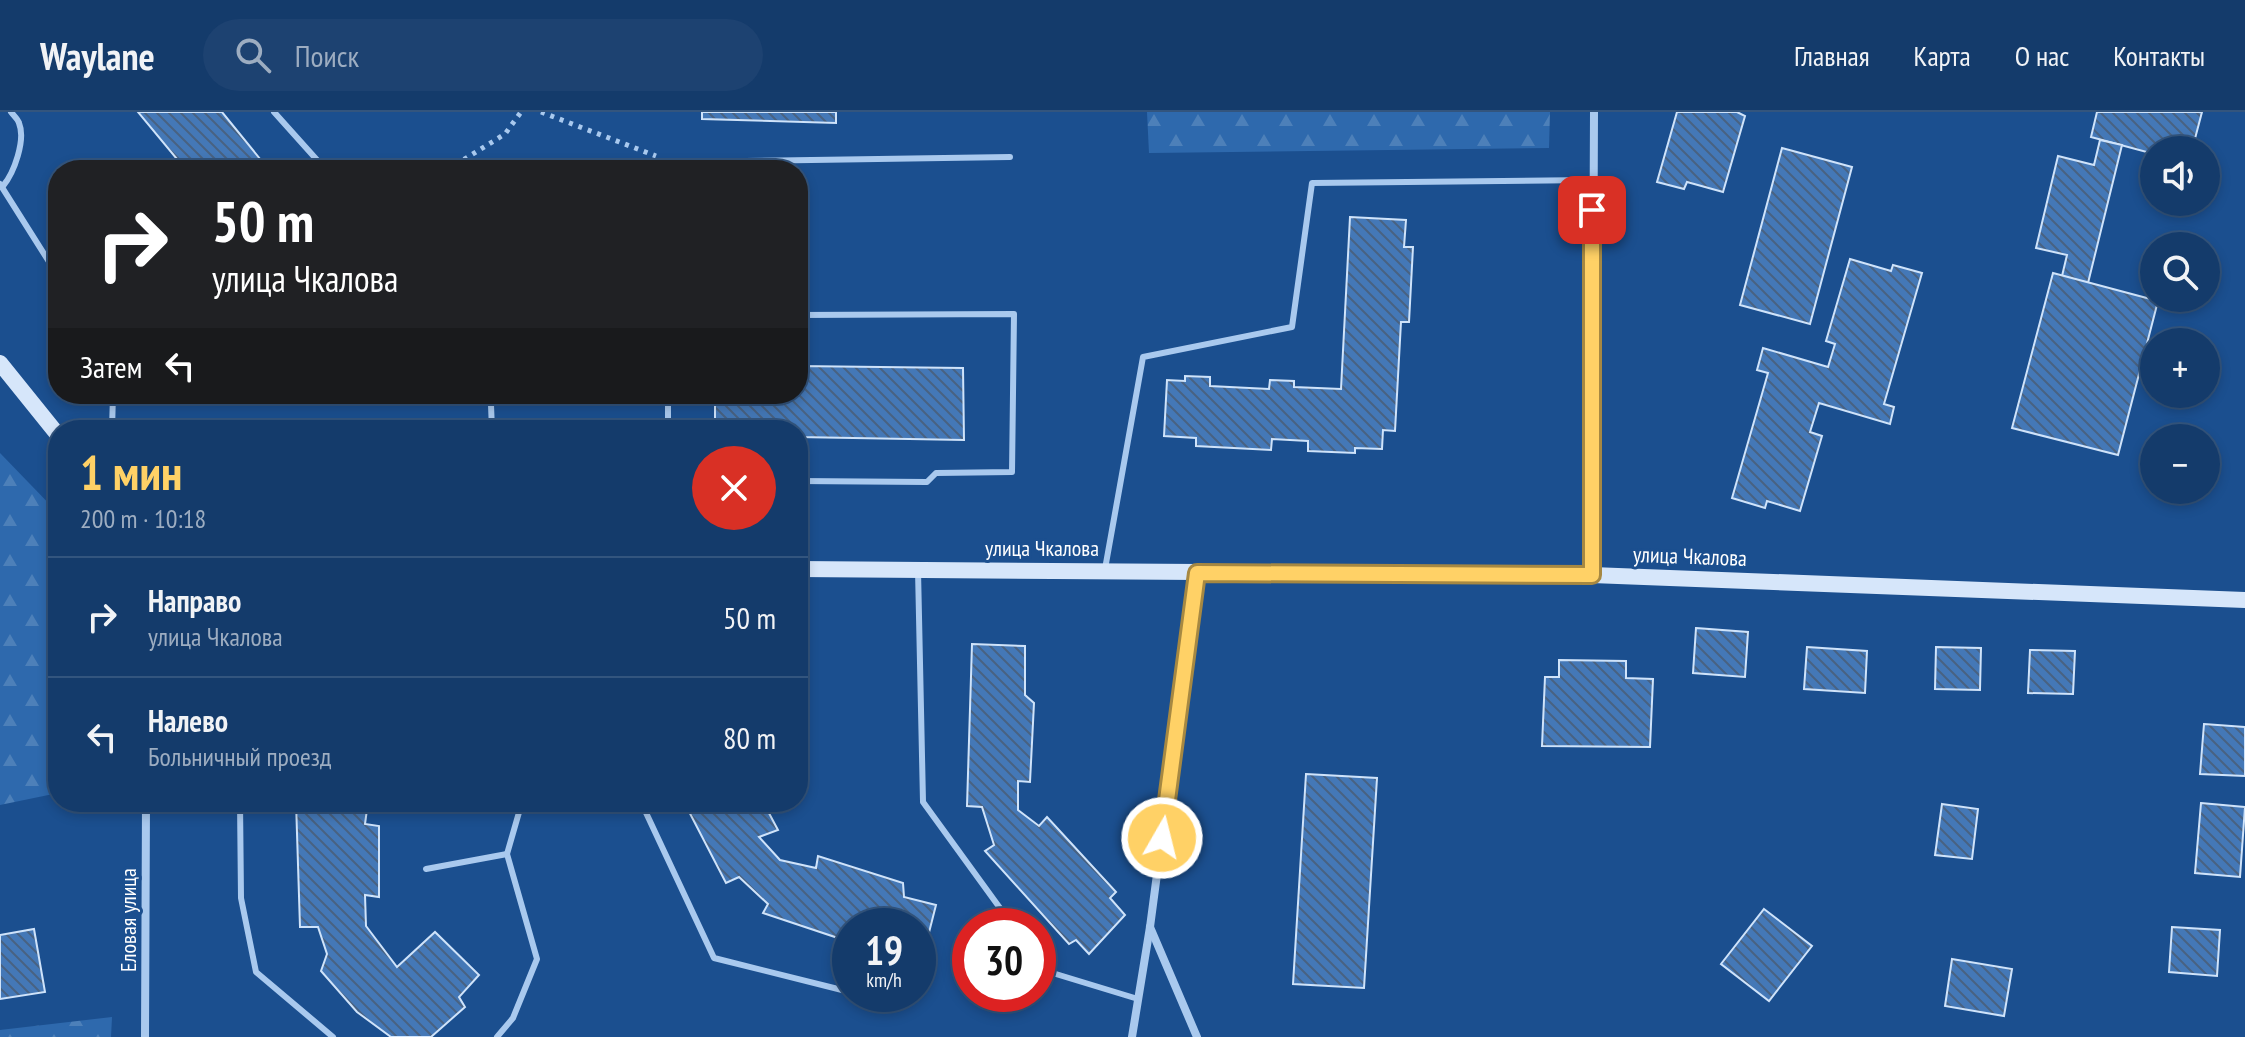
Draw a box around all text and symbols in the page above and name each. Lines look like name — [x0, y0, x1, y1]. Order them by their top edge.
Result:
search box — [203, 19, 763, 91]
text: Waylane — [40, 31, 155, 80]
icon: search — [231, 33, 275, 77]
text: Поиск — [295, 36, 359, 75]
text: Главная — [1794, 37, 1870, 74]
text: Карта — [1914, 37, 1971, 74]
text: О нас — [2015, 37, 2069, 74]
text: Контакты — [2113, 37, 2205, 74]
map controls — [2140, 136, 2220, 504]
button: sound — [2140, 136, 2220, 216]
pin — [1558, 176, 1626, 244]
text: 50 m — [212, 185, 314, 257]
icon: arrive — [1570, 188, 1614, 232]
icon: right — [80, 192, 184, 296]
button: search — [2140, 232, 2220, 312]
text: улица Чкалова — [212, 255, 398, 302]
button: + — [2140, 328, 2220, 408]
icon: left — [158, 344, 202, 388]
text: Затем — [80, 347, 142, 386]
button: − — [2140, 424, 2220, 504]
text: 1 мин — [80, 441, 182, 503]
button: close — [692, 446, 776, 530]
text: 200 m · 10:18 — [80, 502, 206, 535]
street label: улица Чкалова — [985, 534, 1099, 562]
street label: улица Чкалова — [1633, 540, 1747, 572]
text: Направо — [148, 581, 241, 620]
icon: right — [80, 595, 124, 639]
text: 50 m — [723, 598, 776, 637]
text: улица Чкалова — [148, 620, 283, 653]
text: Налево — [148, 701, 228, 740]
icon: left — [80, 715, 124, 759]
text: 80 m — [723, 718, 776, 757]
text: Больничный проезд — [148, 740, 331, 773]
position arrow — [1120, 796, 1204, 880]
street label: Еловая улица — [114, 868, 142, 972]
speed limit sign: 30 — [952, 908, 1056, 1012]
text: 19 — [865, 924, 903, 976]
text: km/h — [866, 967, 902, 993]

